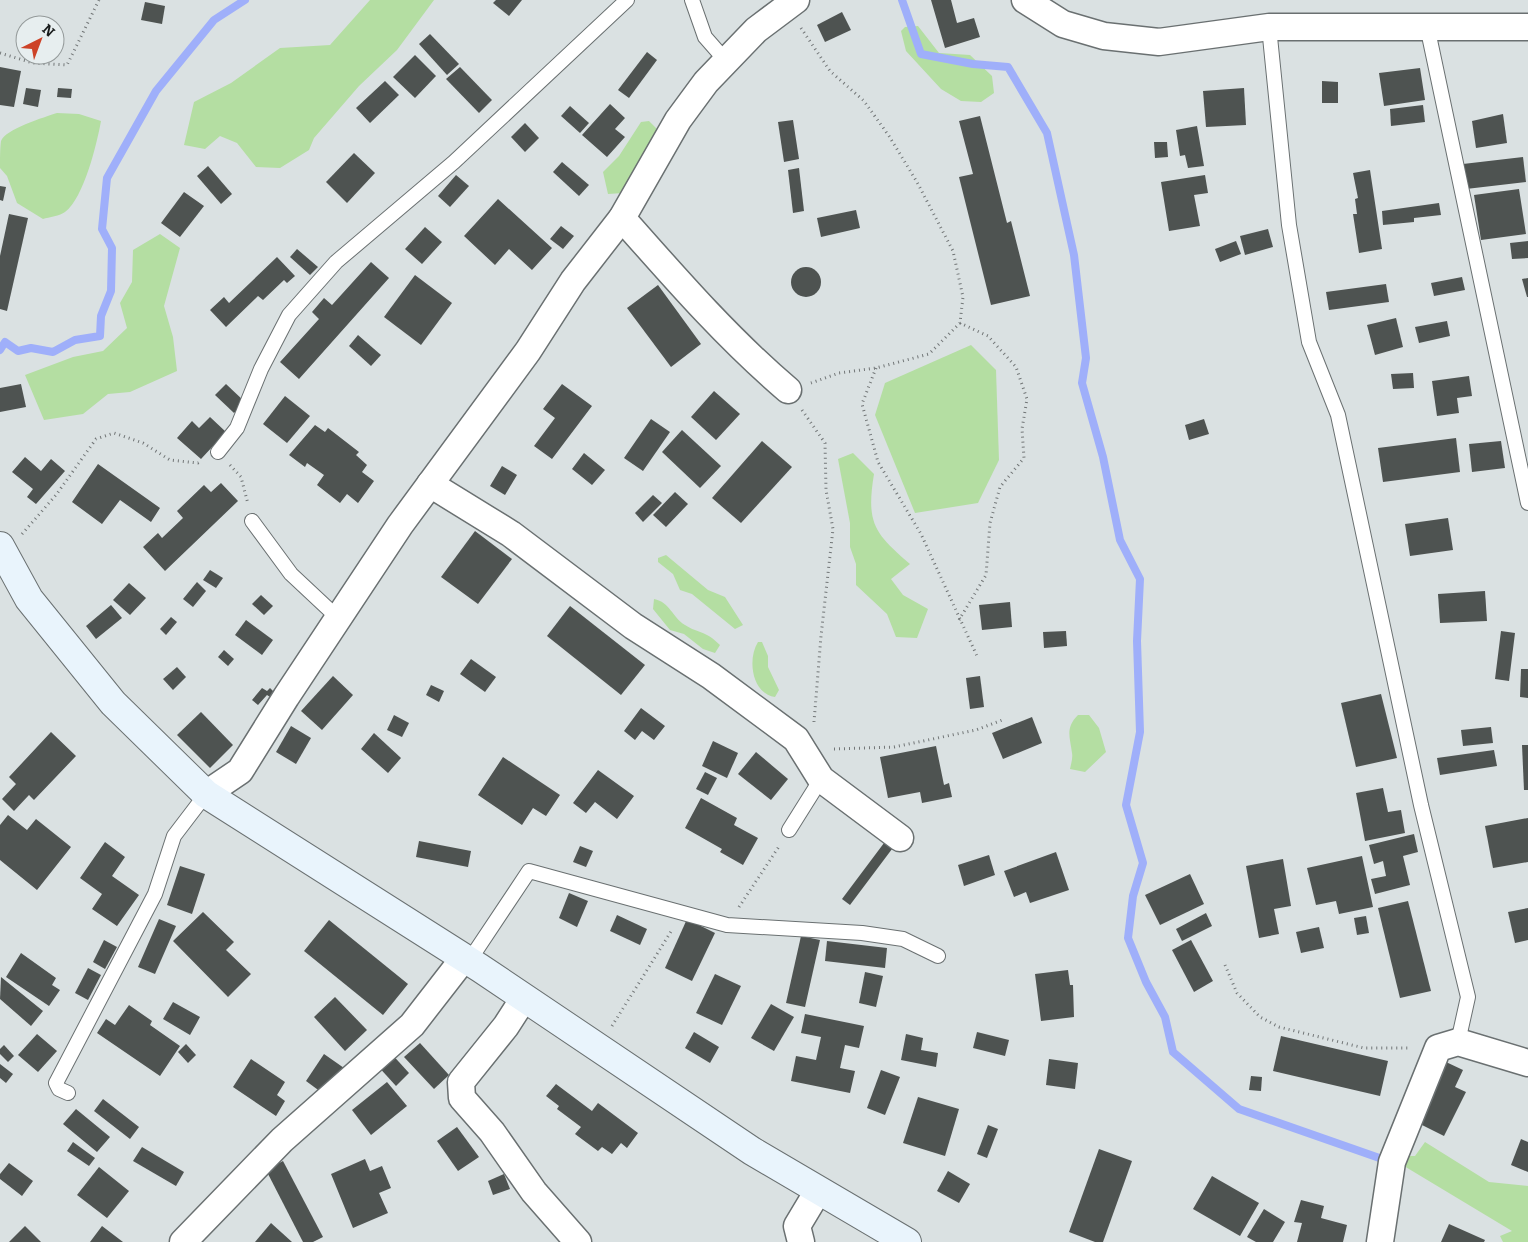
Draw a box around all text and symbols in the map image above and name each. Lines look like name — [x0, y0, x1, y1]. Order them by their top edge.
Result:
north arrow — [15, 15, 65, 65]
text: N — [39, 21, 58, 41]

